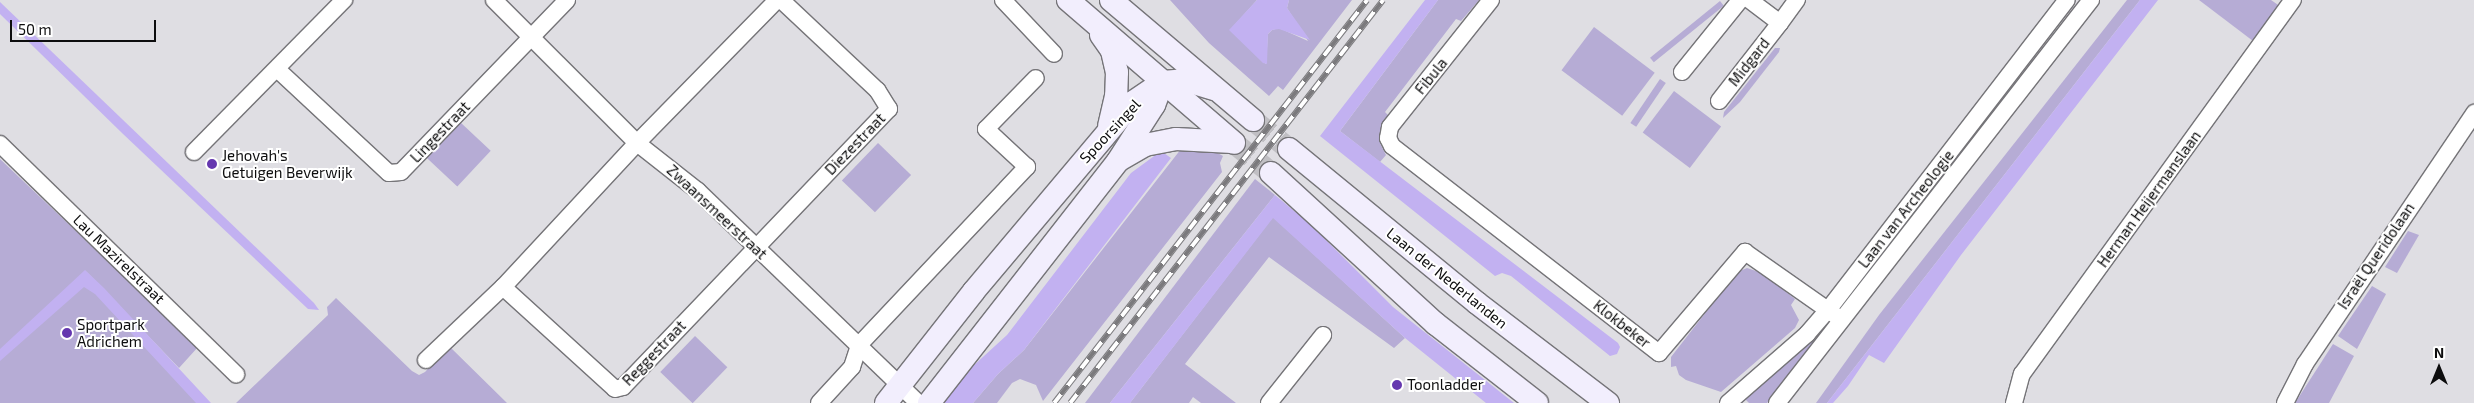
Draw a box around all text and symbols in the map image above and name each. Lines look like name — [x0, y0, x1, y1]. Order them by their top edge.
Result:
scale bar — [12, 10, 159, 42]
text: 50 m — [18, 20, 52, 38]
street label: Midgard — [1725, 34, 1773, 90]
street label: Fibula — [1411, 54, 1451, 98]
street label: Spoorsingel — [1076, 95, 1144, 167]
street label: Lingestraat — [406, 98, 474, 166]
street label: Diezestraat — [821, 109, 889, 179]
street label: Herman Heijermanslaan — [2093, 127, 2205, 271]
place label: Jehovah's Getuigen Beverwijk — [222, 146, 353, 181]
street label: Laan van Archeologie — [1854, 146, 1958, 272]
marker: Jehovah's Getuigen Beverwijk — [206, 158, 218, 170]
street label: Zwaansmeerstraat — [663, 161, 771, 263]
street label: Israël Queridolaan — [2334, 199, 2418, 313]
street label: Lau Mazirelstraat — [69, 211, 169, 307]
street label: Laan der Nederlanden — [1383, 224, 1511, 332]
street label: Klokbeker — [1590, 296, 1654, 352]
place label: Sportpark Adrichem — [77, 315, 145, 350]
street label: Reggestraat — [619, 317, 689, 389]
marker: Sportpark Adrichem — [61, 327, 73, 339]
north arrow — [2414, 343, 2464, 393]
text: N — [2434, 344, 2444, 361]
place label: Toonladder — [1407, 376, 1484, 394]
marker: Toonladder — [1391, 379, 1403, 391]

